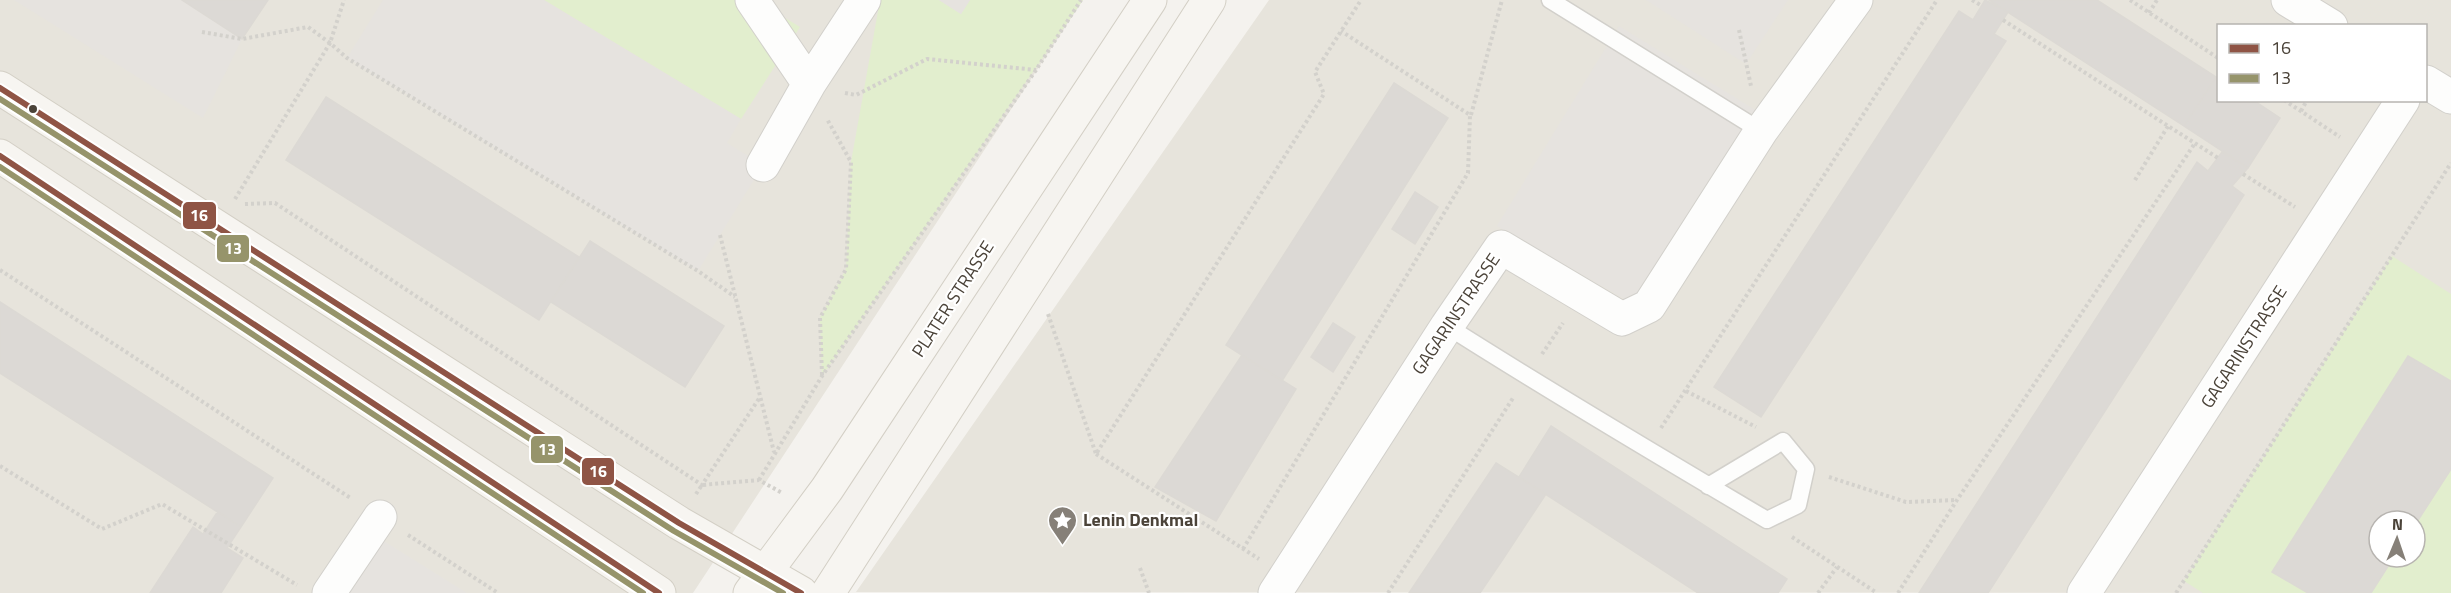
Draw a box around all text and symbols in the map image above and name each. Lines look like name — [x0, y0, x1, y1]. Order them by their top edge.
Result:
legend — [2217, 24, 2427, 102]
text: 16 — [2271, 34, 2291, 61]
text: 13 — [2271, 64, 2291, 91]
unlabelled marker — [27, 103, 39, 115]
line badge: 16 — [182, 201, 217, 230]
text: 16 — [190, 203, 208, 227]
line badge: 13 — [216, 234, 250, 263]
street label: PLATER STRASSE — [905, 235, 1000, 362]
text: 13 — [224, 236, 242, 260]
street label: GAGARINSTRASSE — [1405, 248, 1506, 380]
street label: GAGARINSTRASSE — [2194, 280, 2293, 413]
line badge: 13 — [530, 435, 564, 464]
text: 13 — [538, 437, 556, 461]
line badge: 16 — [581, 457, 615, 486]
text: 16 — [589, 459, 607, 483]
place icon: Lenin Denkmal — [1046, 504, 1078, 546]
place label: Lenin Denkmal — [1083, 506, 1198, 533]
north arrow — [2367, 509, 2427, 569]
text: N — [2392, 512, 2403, 536]

